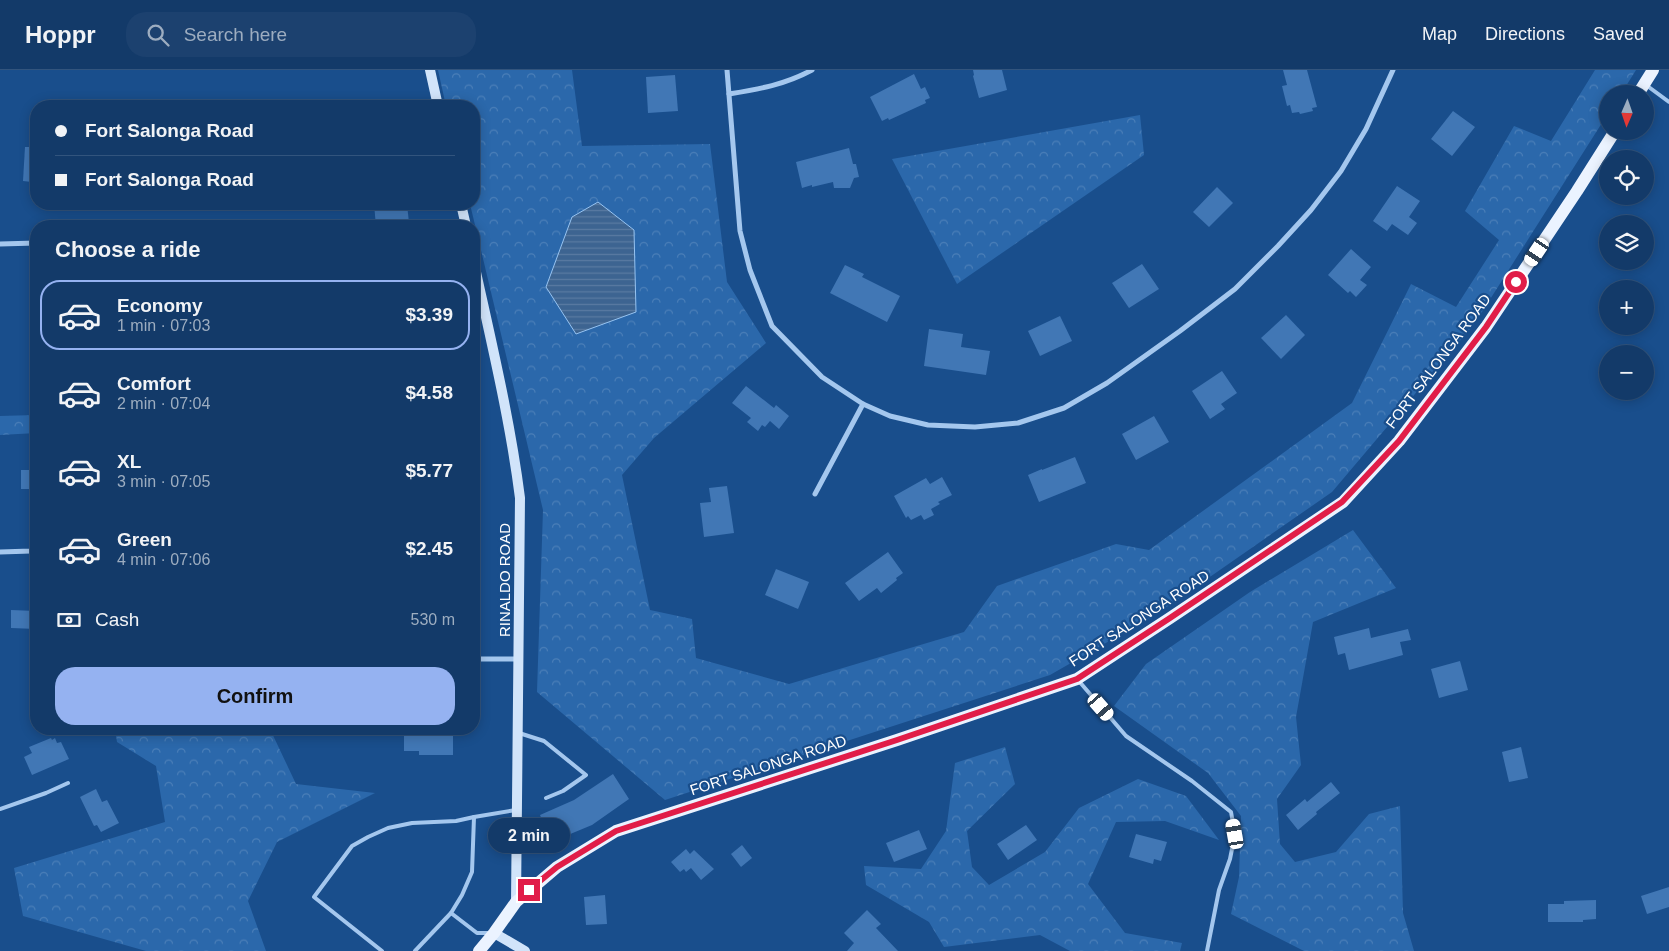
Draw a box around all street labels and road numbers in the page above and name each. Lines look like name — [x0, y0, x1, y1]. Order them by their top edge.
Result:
street label: FORT SALONGA ROAD — [1382, 290, 1494, 431]
street label: RINALDO ROAD — [496, 523, 513, 637]
street label: FORT SALONGA ROAD — [1066, 566, 1212, 670]
street label: FORT SALONGA ROAD — [688, 732, 849, 798]

